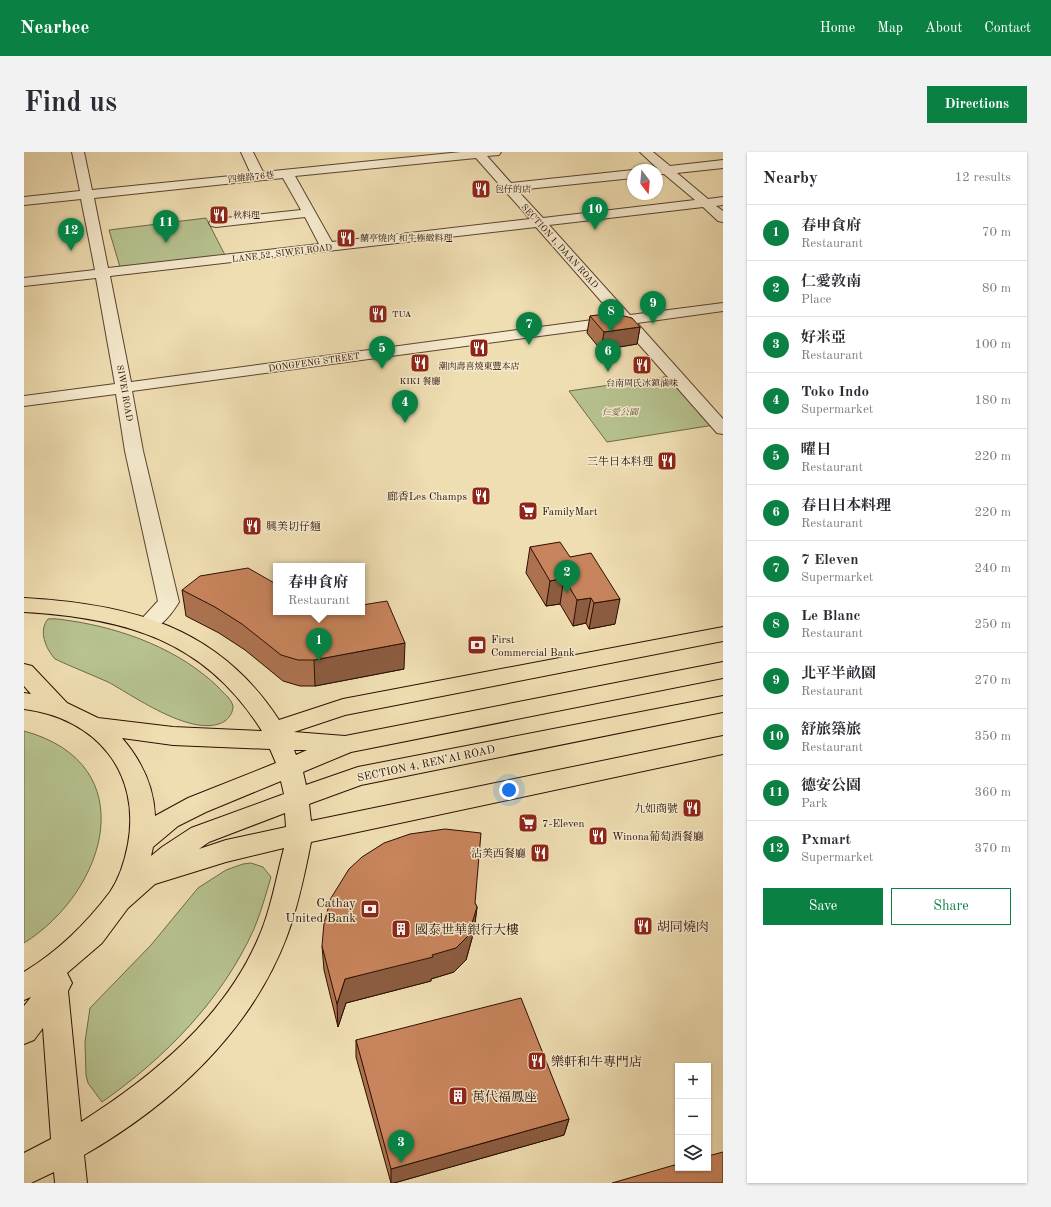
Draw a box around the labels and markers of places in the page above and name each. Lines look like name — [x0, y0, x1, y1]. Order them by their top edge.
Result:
restaurant icon: 包仔的店 — [470, 178, 492, 200]
place label: 包仔的店 — [495, 184, 531, 194]
pin: 10 — [582, 197, 608, 230]
restaurant icon: 秋料理 — [208, 204, 230, 226]
pin: 11 — [153, 210, 179, 243]
place label: 秋料理 — [233, 210, 260, 220]
pin: 12 — [58, 218, 84, 251]
restaurant icon: 蘭亭燒肉 和牛極緻料理 — [335, 227, 357, 249]
place label: 蘭亭燒肉 和牛極緻料理 — [360, 233, 453, 243]
pin: 9 — [640, 291, 666, 324]
pin: 8 — [598, 299, 624, 332]
restaurant icon: TUA — [367, 303, 389, 325]
place label: TUA — [392, 310, 412, 319]
pin: 7 — [516, 312, 542, 345]
pin: 5 — [369, 336, 395, 369]
restaurant icon: 潮肉壽喜燒東豐本店 — [468, 337, 490, 359]
pin: 6 — [595, 339, 621, 372]
restaurant icon: KIKI 餐廳 — [409, 352, 431, 374]
restaurant icon: 台南周氏冰鎮滷味 — [631, 354, 653, 376]
place label: 潮肉壽喜燒東豐本店 — [438, 361, 520, 371]
place label: KIKI 餐廳 — [399, 376, 441, 386]
place label: 台南周氏冰鎮滷味 — [606, 378, 678, 388]
pin: 4 — [392, 390, 418, 423]
restaurant icon: 三牛日本料理 — [656, 450, 678, 472]
place label: 三牛日本料理 — [587, 455, 653, 468]
restaurant icon: 廊香Les Champs — [470, 485, 492, 507]
place label: 廊香Les Champs — [387, 490, 467, 503]
supermarket icon: FamilyMart — [517, 500, 539, 522]
place label: FamilyMart — [542, 507, 598, 518]
restaurant icon: 興美切仔麵 — [241, 515, 263, 537]
place label: 興美切仔麵 — [266, 520, 321, 533]
pin: 2 — [554, 560, 580, 593]
pin: 1 — [306, 628, 332, 661]
bank icon: First Commercial Bank — [466, 634, 488, 656]
place label: First Commercial Bank — [491, 635, 575, 659]
restaurant icon: 九如商號 — [681, 797, 703, 819]
place label: 九如商號 — [634, 802, 678, 815]
supermarket icon: 7-Eleven — [517, 812, 539, 834]
place label: 7-Eleven — [542, 819, 584, 830]
restaurant icon: Winona葡萄酒餐廳 — [587, 825, 609, 847]
place label: Winona葡萄酒餐廳 — [612, 830, 704, 843]
restaurant icon: 沾美西餐廳 — [529, 842, 551, 864]
place label: 沾美西餐廳 — [471, 847, 526, 860]
place label: Cathay United Bank — [285, 897, 356, 925]
bank icon: Cathay United Bank — [359, 898, 381, 920]
restaurant icon: 胡同燒肉 — [632, 915, 654, 937]
building icon: 國泰世華銀行大樓 — [390, 918, 412, 940]
place label: 胡同燒肉 — [657, 920, 709, 934]
place label: 國泰世華銀行大樓 — [415, 922, 519, 937]
restaurant icon: 樂軒和牛專門店 — [526, 1050, 548, 1072]
place label: 樂軒和牛專門店 — [551, 1055, 642, 1069]
building icon: 萬代福鳳座 — [447, 1085, 469, 1107]
place label: 萬代福鳳座 — [472, 1090, 537, 1104]
pin: 3 — [388, 1130, 414, 1163]

